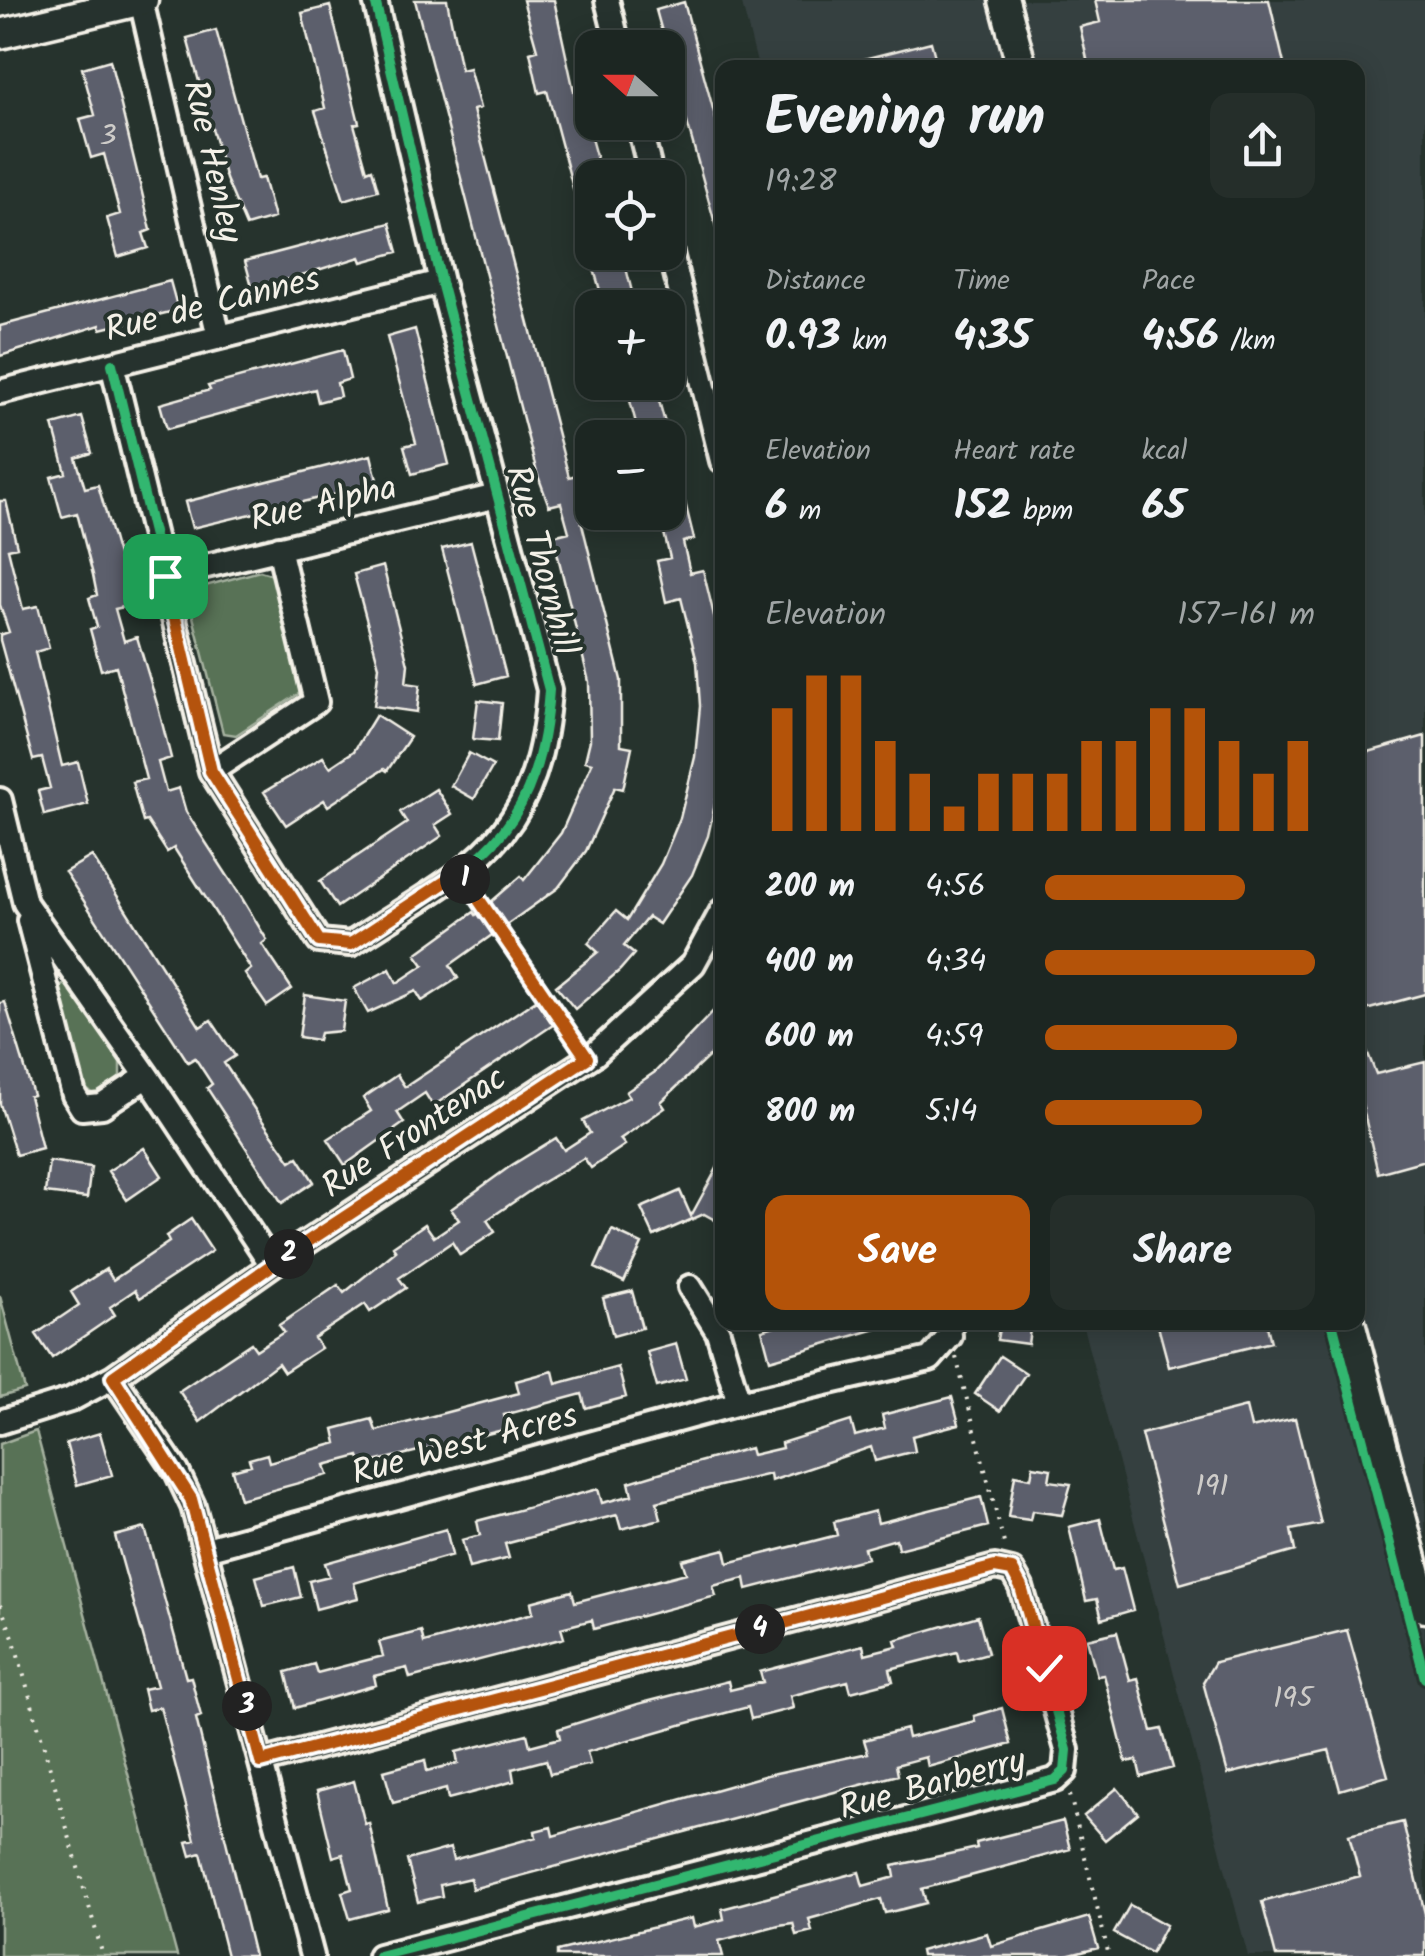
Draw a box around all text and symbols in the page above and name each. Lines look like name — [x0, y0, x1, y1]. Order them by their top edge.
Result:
north arrow — [575, 30, 685, 140]
map controls — [575, 30, 685, 530]
street label: Rue Henley — [165, 75, 257, 249]
text: Evening run — [765, 76, 1045, 163]
button: share — [1210, 93, 1315, 198]
house number: 3 — [99, 113, 117, 161]
text: 19:28 — [765, 157, 836, 208]
button: locate — [575, 160, 685, 270]
street label: Rue de Cannes — [99, 252, 326, 360]
text: Distance — [765, 259, 866, 304]
text: Time — [953, 259, 1010, 304]
text: Pace — [1142, 259, 1195, 304]
button: + — [575, 290, 685, 400]
text: 0.93 — [765, 304, 841, 371]
text: 4:35 — [953, 304, 1031, 371]
text: 4:56 — [1142, 304, 1219, 371]
text: km — [841, 319, 887, 364]
text: /km — [1219, 319, 1275, 364]
button: − — [575, 420, 685, 530]
text: Elevation — [765, 429, 871, 474]
text: Heart rate — [953, 429, 1075, 474]
text: kcal — [1142, 429, 1187, 474]
street label: Rue Thornhill — [488, 459, 592, 662]
street label: Rue Alpha — [245, 461, 402, 549]
text: 6 — [765, 474, 788, 541]
text: 152 — [953, 474, 1012, 541]
text: 65 — [1142, 474, 1186, 541]
text: m — [788, 489, 821, 534]
text: bpm — [1012, 489, 1073, 534]
pin — [123, 534, 208, 619]
icon: arrive — [138, 549, 193, 604]
text: Elevation — [765, 590, 886, 641]
text: 157–161 m — [1177, 590, 1315, 641]
pin: 1 — [440, 854, 490, 904]
text: 1 — [461, 856, 469, 901]
text: 200 m — [765, 862, 855, 913]
text: 4:56 — [925, 862, 985, 913]
text: 400 m — [765, 937, 854, 988]
text: 4:34 — [925, 937, 986, 988]
text: 600 m — [765, 1012, 854, 1063]
text: 4:59 — [925, 1012, 983, 1063]
street label: Rue Frontenac — [311, 1052, 519, 1215]
text: 800 m — [765, 1087, 855, 1138]
text: 5:14 — [925, 1087, 978, 1138]
button: Save — [765, 1195, 1030, 1310]
button: Share — [1050, 1195, 1315, 1310]
pin: 2 — [264, 1229, 314, 1279]
text: 2 — [281, 1231, 297, 1276]
street label: Rue West Acres — [346, 1389, 584, 1503]
house number: 191 — [1195, 1463, 1229, 1511]
pin: 4 — [735, 1604, 785, 1654]
text: 4 — [752, 1606, 768, 1651]
pin — [1002, 1626, 1087, 1711]
icon: check — [1017, 1641, 1072, 1696]
house number: 195 — [1273, 1675, 1315, 1723]
pin: 3 — [222, 1681, 272, 1731]
text: 3 — [239, 1683, 255, 1728]
street label: Rue Barberry — [833, 1734, 1033, 1838]

